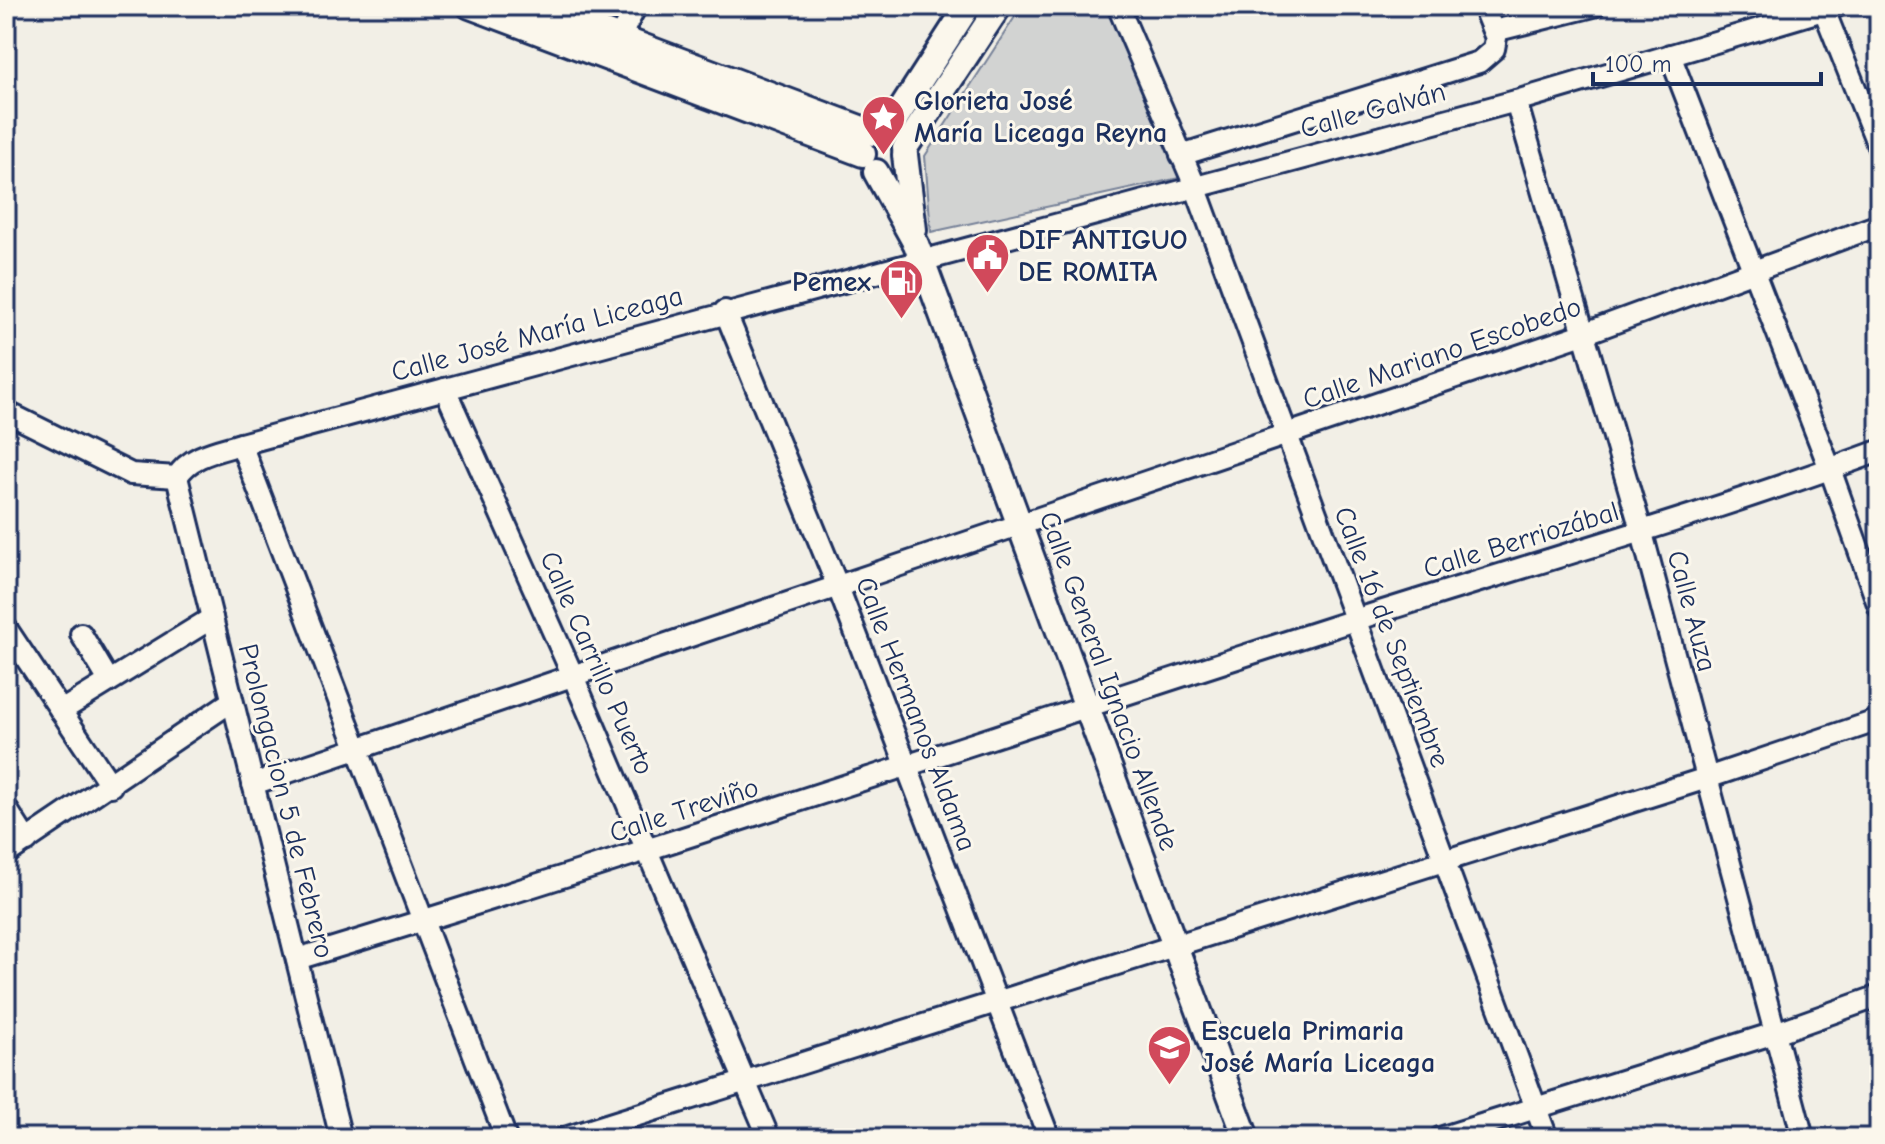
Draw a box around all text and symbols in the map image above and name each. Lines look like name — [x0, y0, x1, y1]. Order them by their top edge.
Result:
scale bar — [1593, 36, 1821, 86]
text: 100 m — [1605, 50, 1672, 78]
street label: Calle Galván — [1297, 75, 1449, 145]
place label: Glorieta José María Liceaga Reyna — [914, 85, 1167, 149]
place icon: Glorieta José María Liceaga Reyna — [859, 93, 907, 156]
place label: DIF ANTIGUO DE ROMITA — [1018, 224, 1188, 288]
public building icon: DIF ANTIGUO DE ROMITA — [963, 232, 1011, 295]
fuel station icon: Pemex — [878, 258, 926, 321]
place label: Pemex — [792, 266, 871, 298]
street label: Calle José María Liceaga — [388, 280, 686, 388]
street label: Calle Mariano Escobedo — [1299, 290, 1585, 416]
street label: Calle Berriozábal — [1419, 495, 1623, 585]
street label: Calle 16 de Septiembre — [1328, 502, 1456, 772]
street label: Calle General Ignacio Allende — [1033, 507, 1185, 855]
street label: Calle Carrillo Puerto — [533, 546, 661, 780]
street label: Calle Auza — [1661, 547, 1723, 675]
street label: Calle Hermanos Aldama — [849, 573, 983, 855]
street label: Prolongacion 5 de Febrero — [231, 641, 341, 961]
street label: Calle Treviño — [605, 771, 763, 849]
place label: Escuela Primaria José María Liceaga — [1201, 1015, 1435, 1079]
school or university icon: Escuela Primaria José María Liceaga — [1146, 1023, 1194, 1086]

